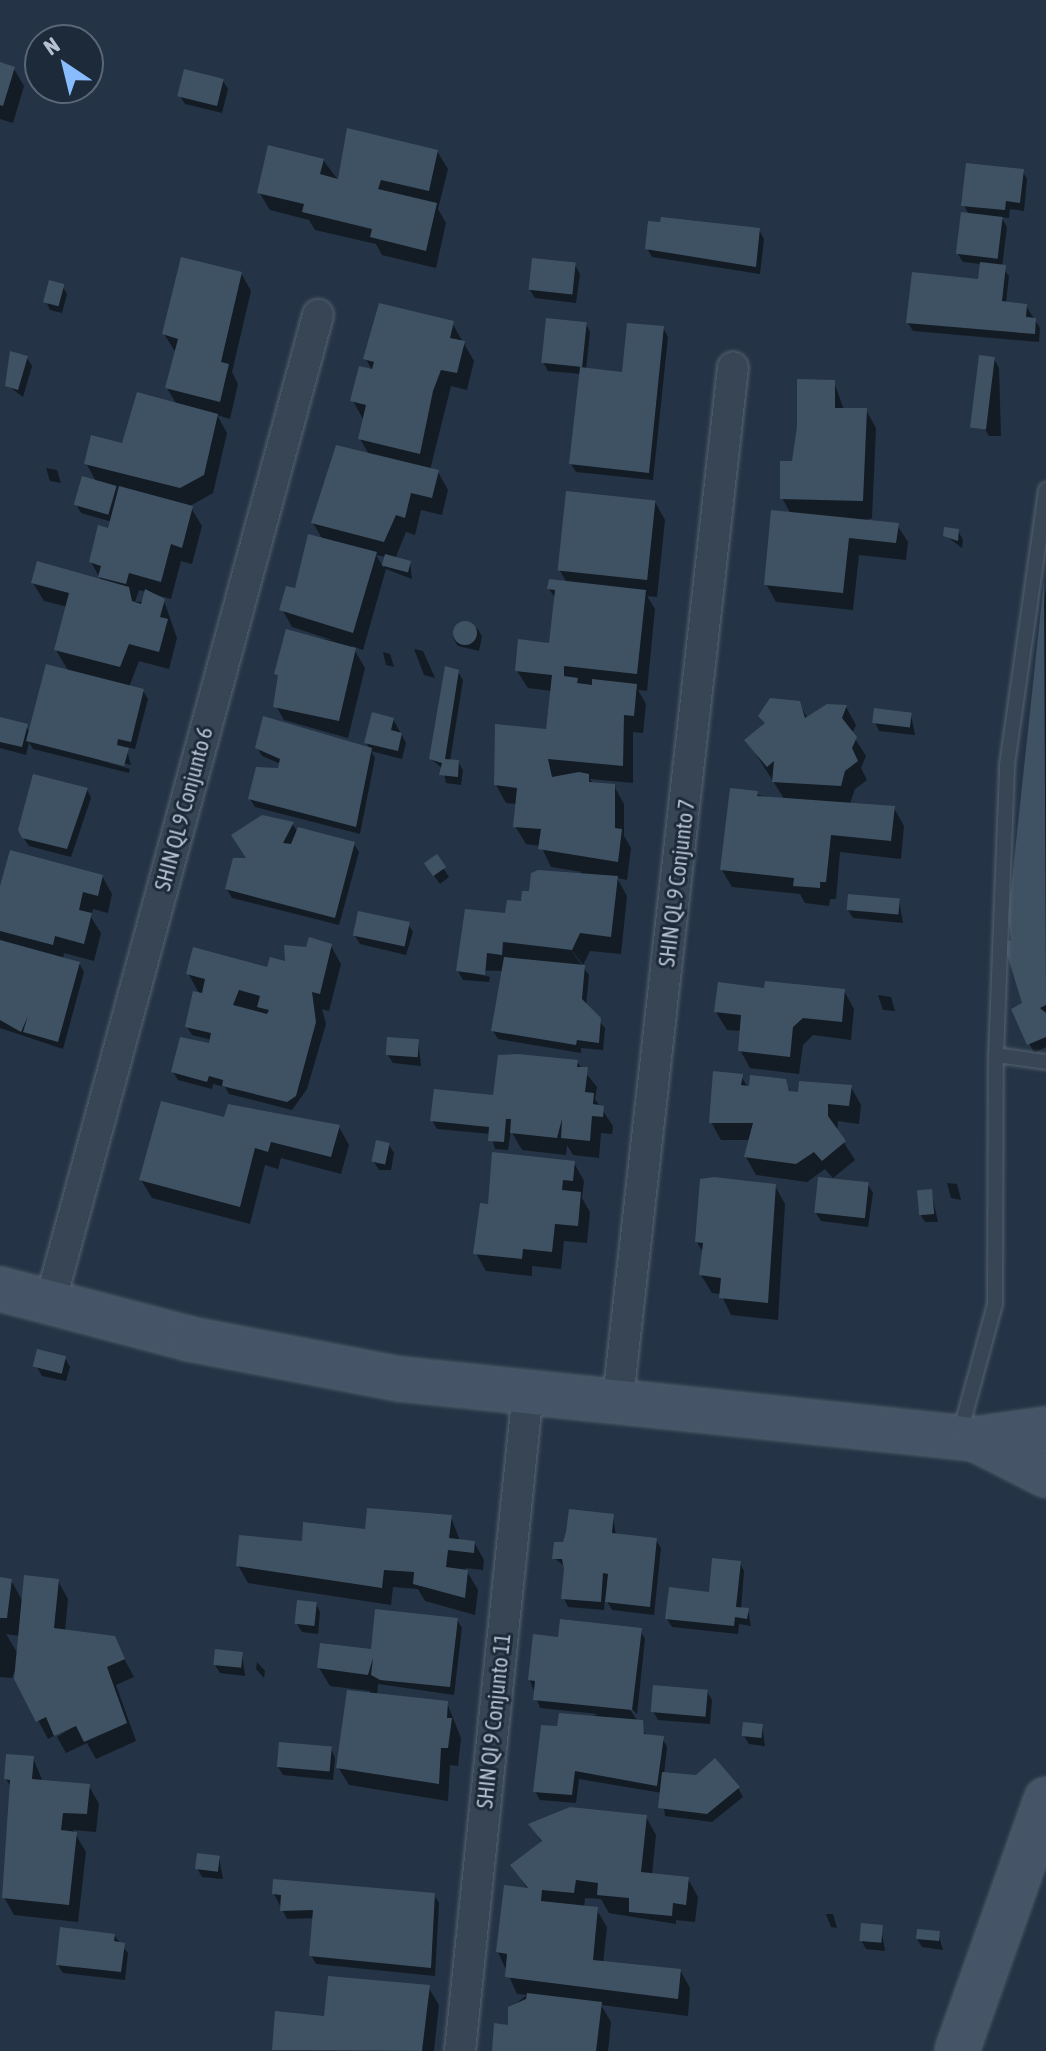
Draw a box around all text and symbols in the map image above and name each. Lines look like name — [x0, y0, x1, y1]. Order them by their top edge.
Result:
north arrow — [24, 24, 104, 104]
text: N — [39, 32, 64, 60]
street label: SHIN QL 9 Conjunto 6 — [149, 724, 219, 894]
street label: SHIN QL 9 Conjunto 7 — [654, 798, 700, 968]
street label: SHIN QI 9 Conjunto 11 — [472, 1632, 516, 1810]

